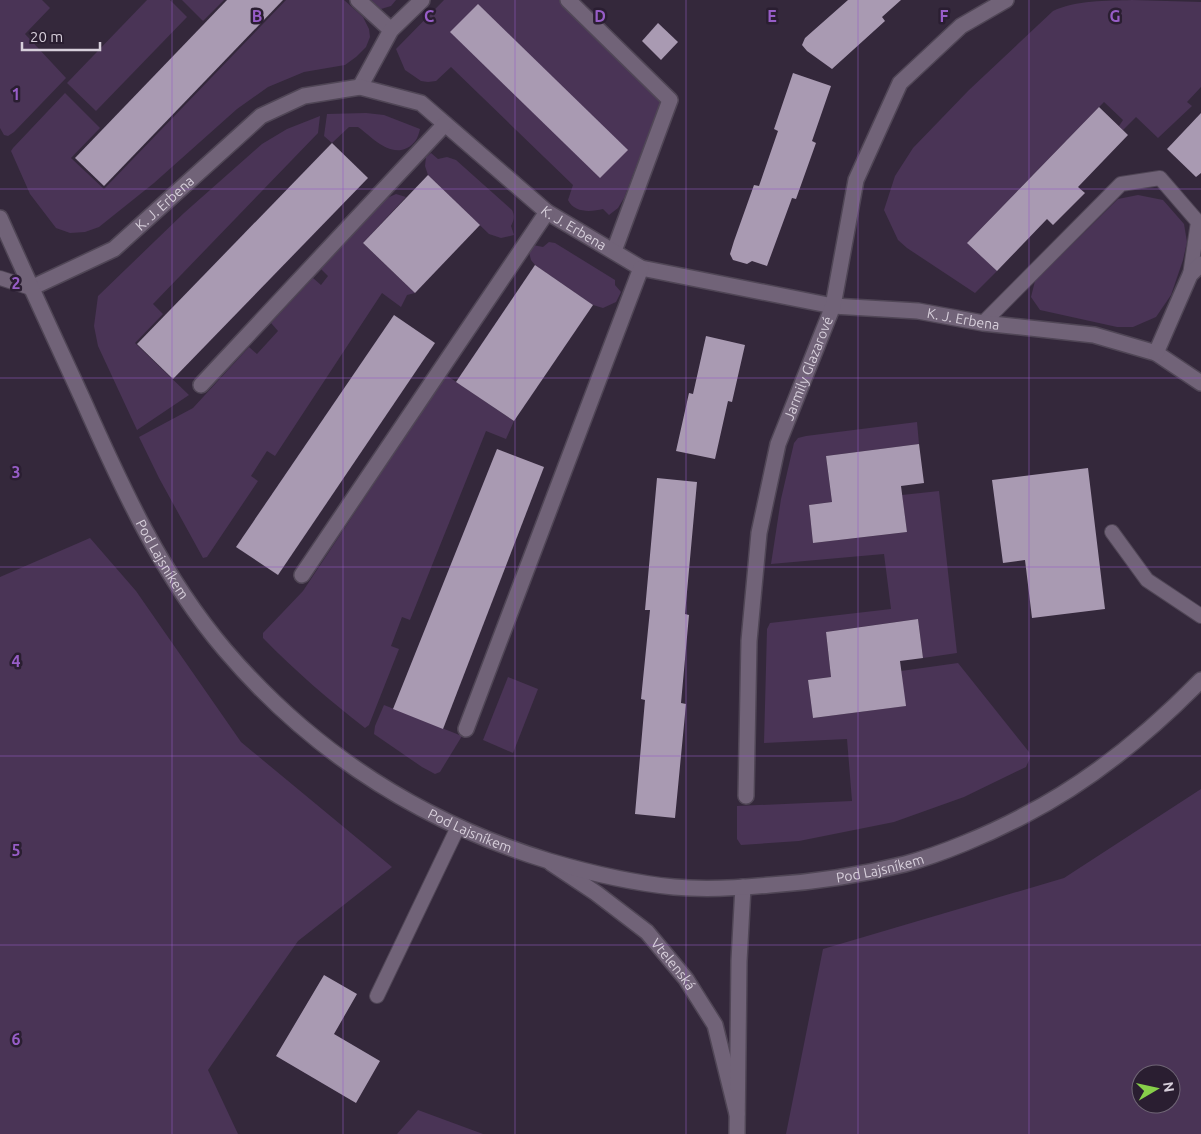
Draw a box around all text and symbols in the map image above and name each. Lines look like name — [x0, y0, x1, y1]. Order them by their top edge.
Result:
text: B — [252, 7, 262, 25]
text: C — [424, 7, 434, 25]
text: D — [594, 7, 606, 25]
text: E — [767, 7, 777, 25]
text: F — [940, 7, 949, 25]
text: G — [1109, 7, 1121, 25]
scale bar — [22, 20, 100, 52]
text: 20 m — [30, 28, 63, 45]
text: 1 — [11, 85, 21, 103]
street label: K. J. Erbena — [132, 173, 197, 234]
street label: K. J. Erbena — [538, 202, 609, 254]
text: 2 — [11, 274, 21, 292]
street label: K. J. Erbena — [926, 305, 1000, 333]
street label: Jarmily Glazarové — [780, 314, 836, 423]
text: 3 — [11, 463, 21, 481]
street label: Pod Lajsníkem — [133, 517, 192, 602]
text: 4 — [11, 652, 21, 670]
street label: Pod Lajsníkem — [425, 805, 514, 856]
text: 5 — [11, 841, 21, 859]
street label: Pod Lajsníkem — [835, 851, 926, 886]
street label: Vtelenská — [648, 935, 699, 993]
text: 6 — [11, 1030, 21, 1048]
north arrow — [1131, 1064, 1181, 1114]
text: N — [1160, 1081, 1178, 1093]

